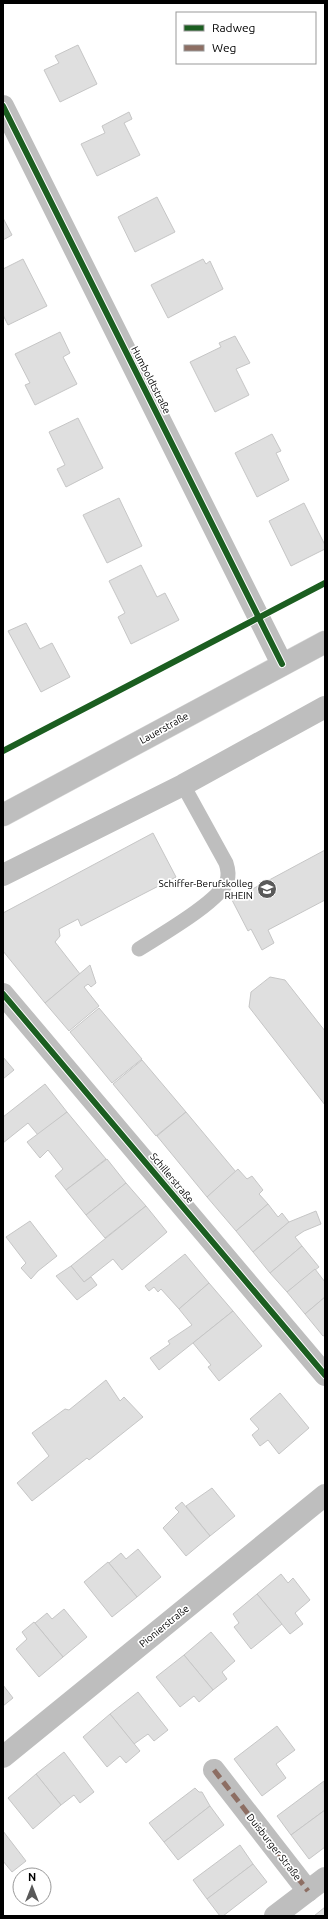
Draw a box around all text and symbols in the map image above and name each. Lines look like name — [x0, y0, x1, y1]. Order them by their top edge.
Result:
legend — [176, 12, 316, 64]
text: Radweg — [212, 21, 255, 34]
text: Weg — [212, 41, 236, 54]
street label: Humboldtstraße — [129, 344, 173, 416]
street label: Lauerstraße — [138, 710, 190, 746]
place label: Schiffer-Berufskolleg RHEIN — [159, 878, 253, 901]
school or university icon: Schiffer-Berufskolleg RHEIN — [256, 878, 278, 900]
street label: Schillerstraße — [148, 1151, 196, 1205]
street label: Pionierstraße — [137, 1603, 191, 1649]
street label: Duisburger Straße — [244, 1811, 304, 1883]
north arrow — [12, 1867, 52, 1907]
text: N — [28, 1871, 36, 1883]

